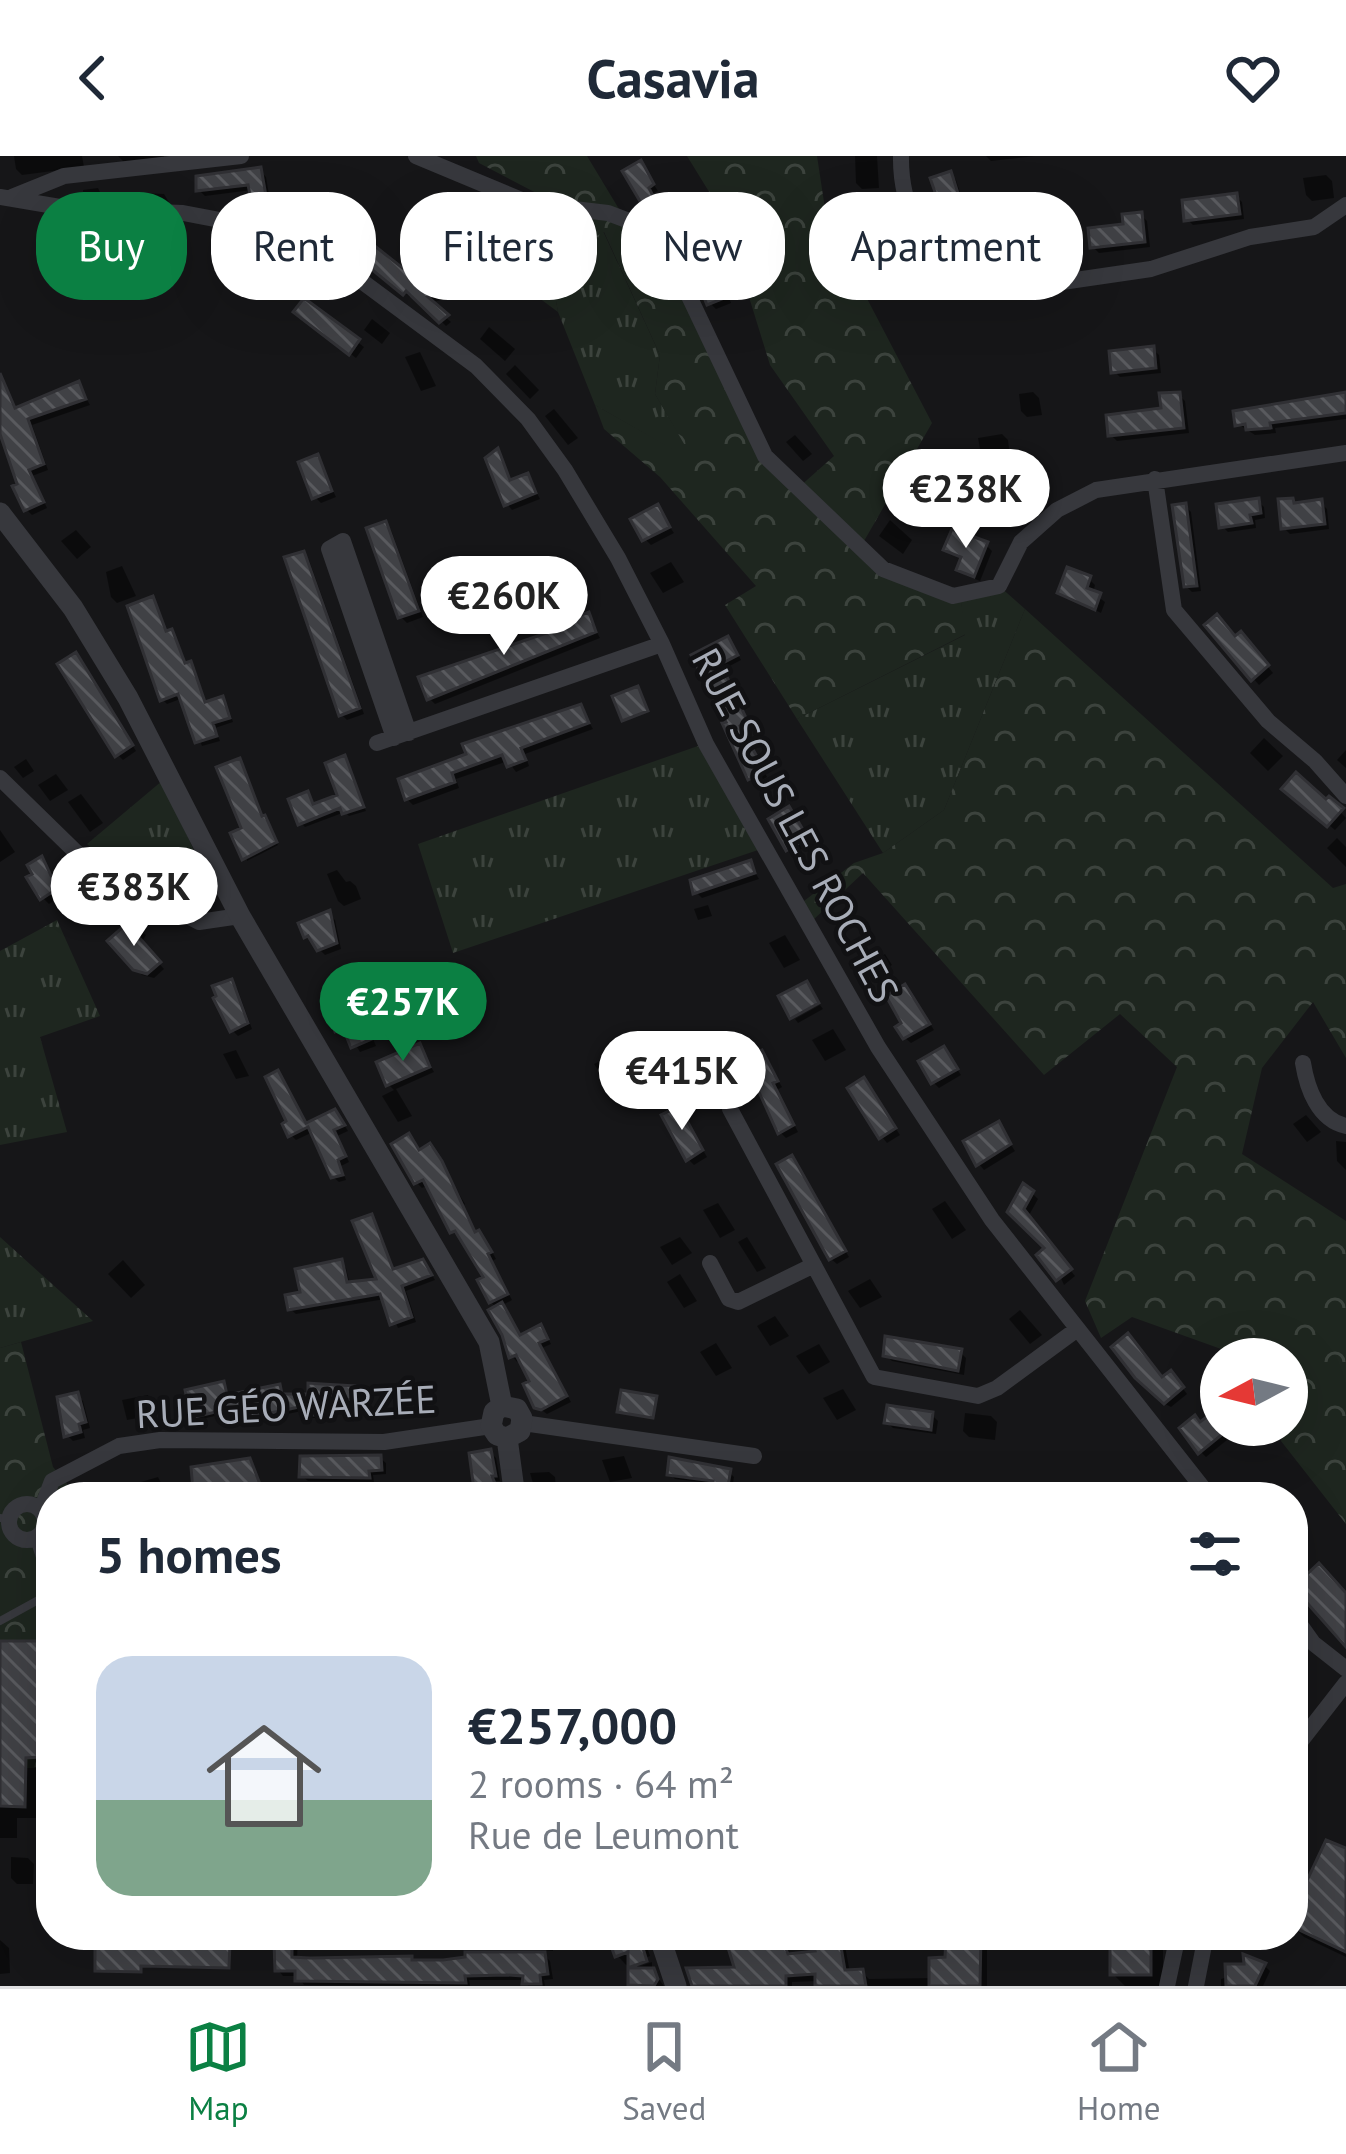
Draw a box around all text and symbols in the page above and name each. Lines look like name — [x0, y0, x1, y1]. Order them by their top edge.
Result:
text: Casavia — [586, 43, 760, 113]
icon: back — [60, 45, 126, 111]
icon: heart — [1220, 45, 1286, 111]
chip: Buy — [36, 192, 187, 300]
chip: Rent — [211, 192, 376, 300]
chip: Filters — [400, 192, 597, 300]
chip: New — [621, 192, 785, 300]
chip: Apartment — [809, 192, 1083, 300]
pin: €238K — [882, 449, 1050, 551]
text: €238K — [910, 462, 1022, 513]
pin: €260K — [420, 556, 588, 658]
text: €260K — [448, 569, 560, 620]
street label: RUE SOUS LES ROCHES — [681, 639, 911, 1011]
pin: €383K — [50, 847, 218, 949]
text: €383K — [78, 860, 190, 911]
pin: €257K — [319, 962, 487, 1064]
text: €257K — [347, 975, 459, 1026]
pin: €415K — [598, 1031, 766, 1133]
text: €415K — [626, 1044, 738, 1095]
north arrow — [1200, 1338, 1308, 1446]
map controls — [1200, 1338, 1308, 1446]
street label: RUE GÉO WARZÉE — [135, 1373, 437, 1439]
text: 5 homes — [96, 1521, 282, 1587]
icon: filters — [1182, 1521, 1248, 1587]
text: €257,000 — [468, 1692, 677, 1758]
icon: home — [192, 1704, 336, 1848]
text: 2 rooms · 64 m² — [468, 1758, 734, 1809]
text: Rue de Leumont — [468, 1809, 739, 1860]
tab: Map — [185, 2014, 251, 2129]
tab: Saved — [622, 2014, 706, 2129]
tab: Home — [1077, 2014, 1161, 2129]

